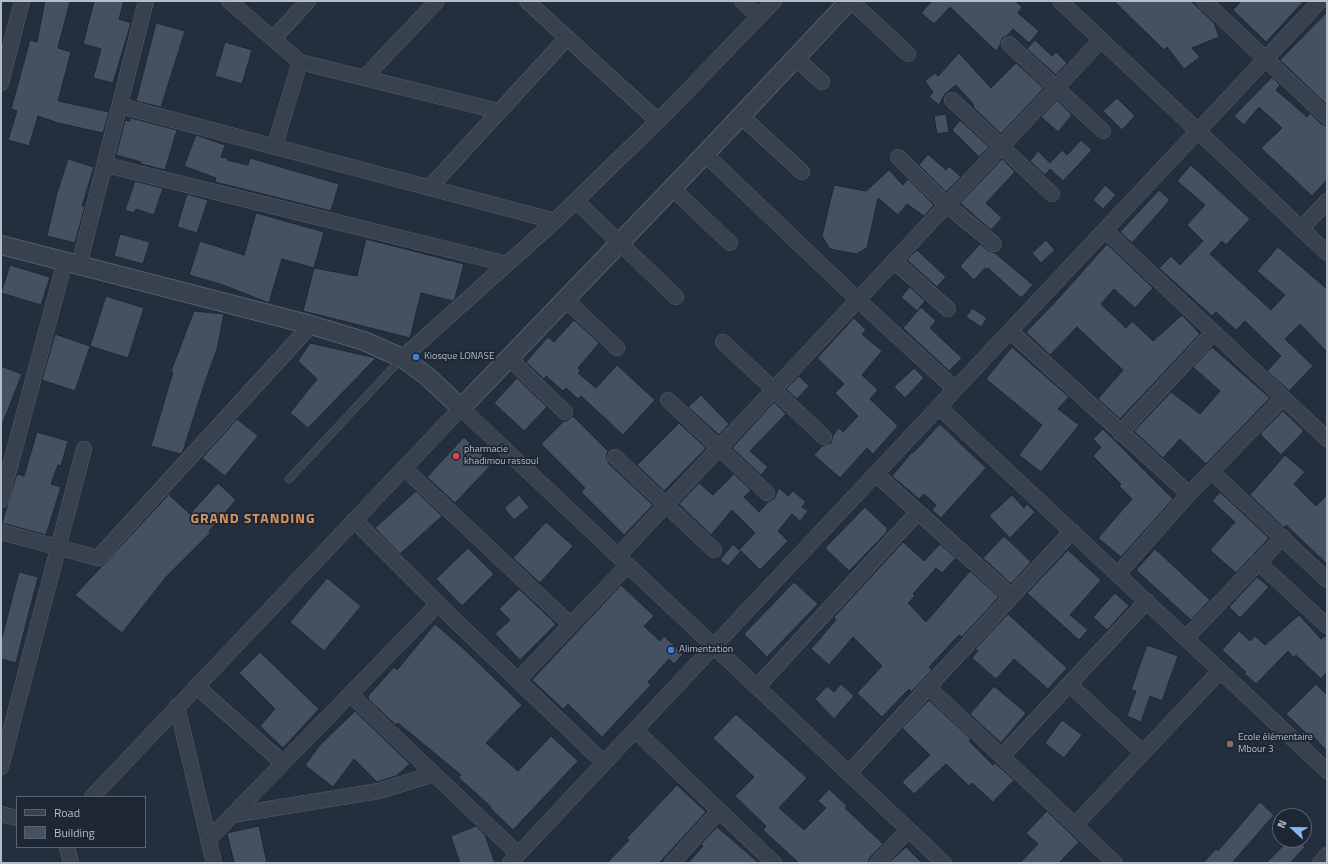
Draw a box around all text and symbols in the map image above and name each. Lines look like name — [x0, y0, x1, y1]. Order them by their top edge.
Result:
place label: Kiosque LONASE — [424, 351, 494, 363]
marker: Kiosque LONASE — [411, 352, 421, 362]
place label: pharmacie khadimou rassoul — [464, 444, 538, 468]
marker: pharmacie khadimou rassoul — [451, 451, 461, 461]
district label: GRAND STANDING — [190, 512, 316, 528]
place label: Alimentation — [679, 644, 733, 656]
marker: Alimentation — [666, 645, 676, 655]
place label: Ecole élémentaire Mbour 3 — [1238, 732, 1313, 756]
marker: Ecole élémentaire Mbour 3 — [1225, 739, 1235, 749]
legend — [16, 796, 146, 848]
text: Road — [54, 803, 80, 822]
north arrow — [1272, 808, 1312, 848]
text: N — [1273, 817, 1291, 830]
text: Building — [54, 823, 95, 842]

